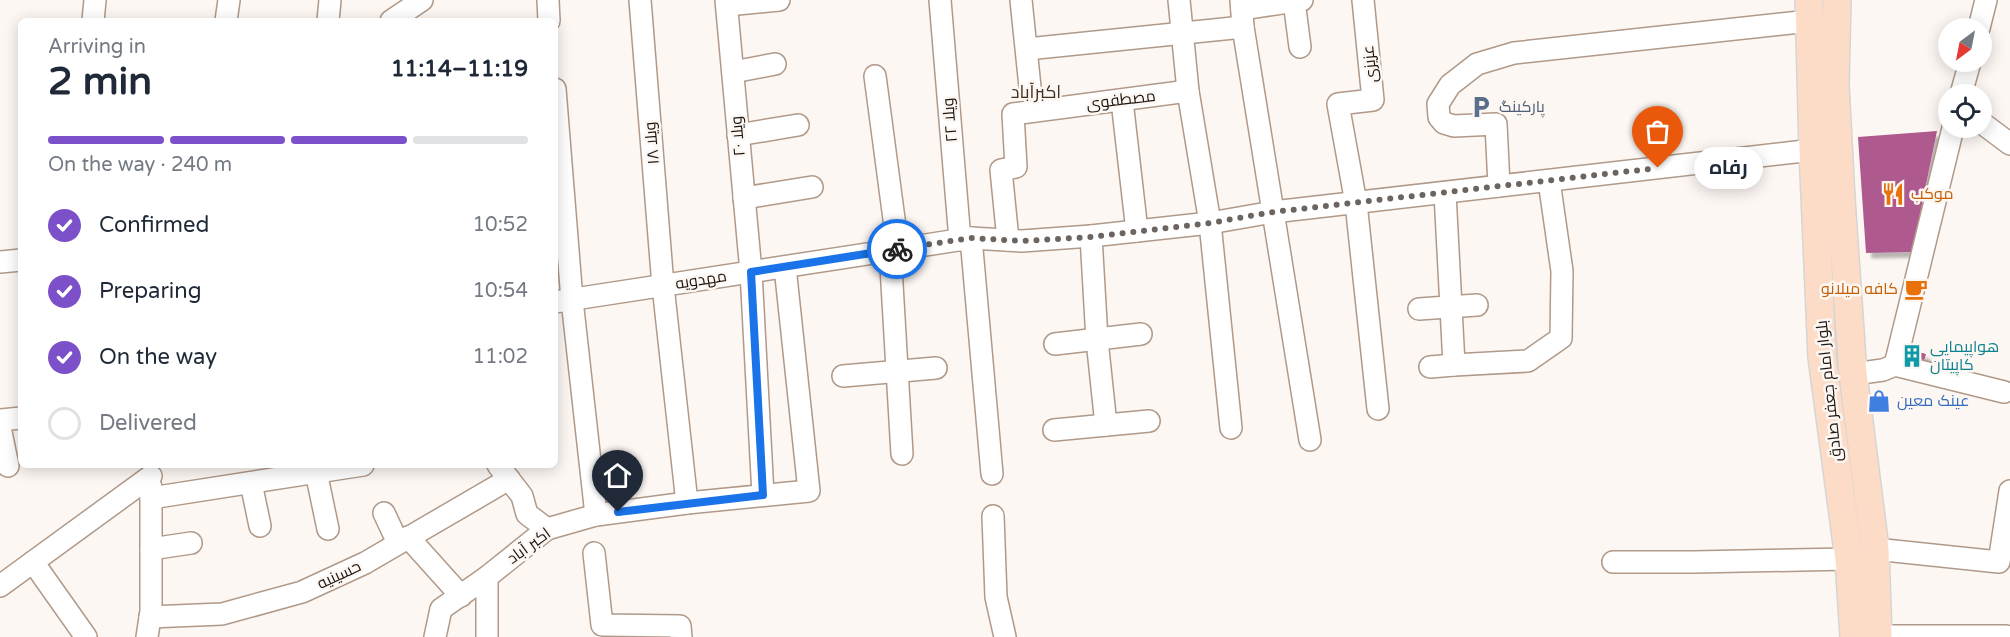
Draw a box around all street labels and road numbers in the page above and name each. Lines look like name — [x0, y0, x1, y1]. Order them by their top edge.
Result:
street label: عزیزی — [1358, 44, 1382, 84]
street label: مصطفوی — [1085, 86, 1157, 114]
street label: ویلا ۲۲ — [938, 97, 962, 143]
street label: ویلا ۲۰ — [726, 115, 750, 157]
street label: ویلا ۱۸ — [640, 121, 664, 165]
street label: مهدویه — [674, 266, 728, 294]
street label: بلوار امام جعفر صادق — [1812, 319, 1847, 463]
street label: اکبر آباد — [503, 524, 555, 568]
street label: حسینیه — [314, 556, 364, 594]

